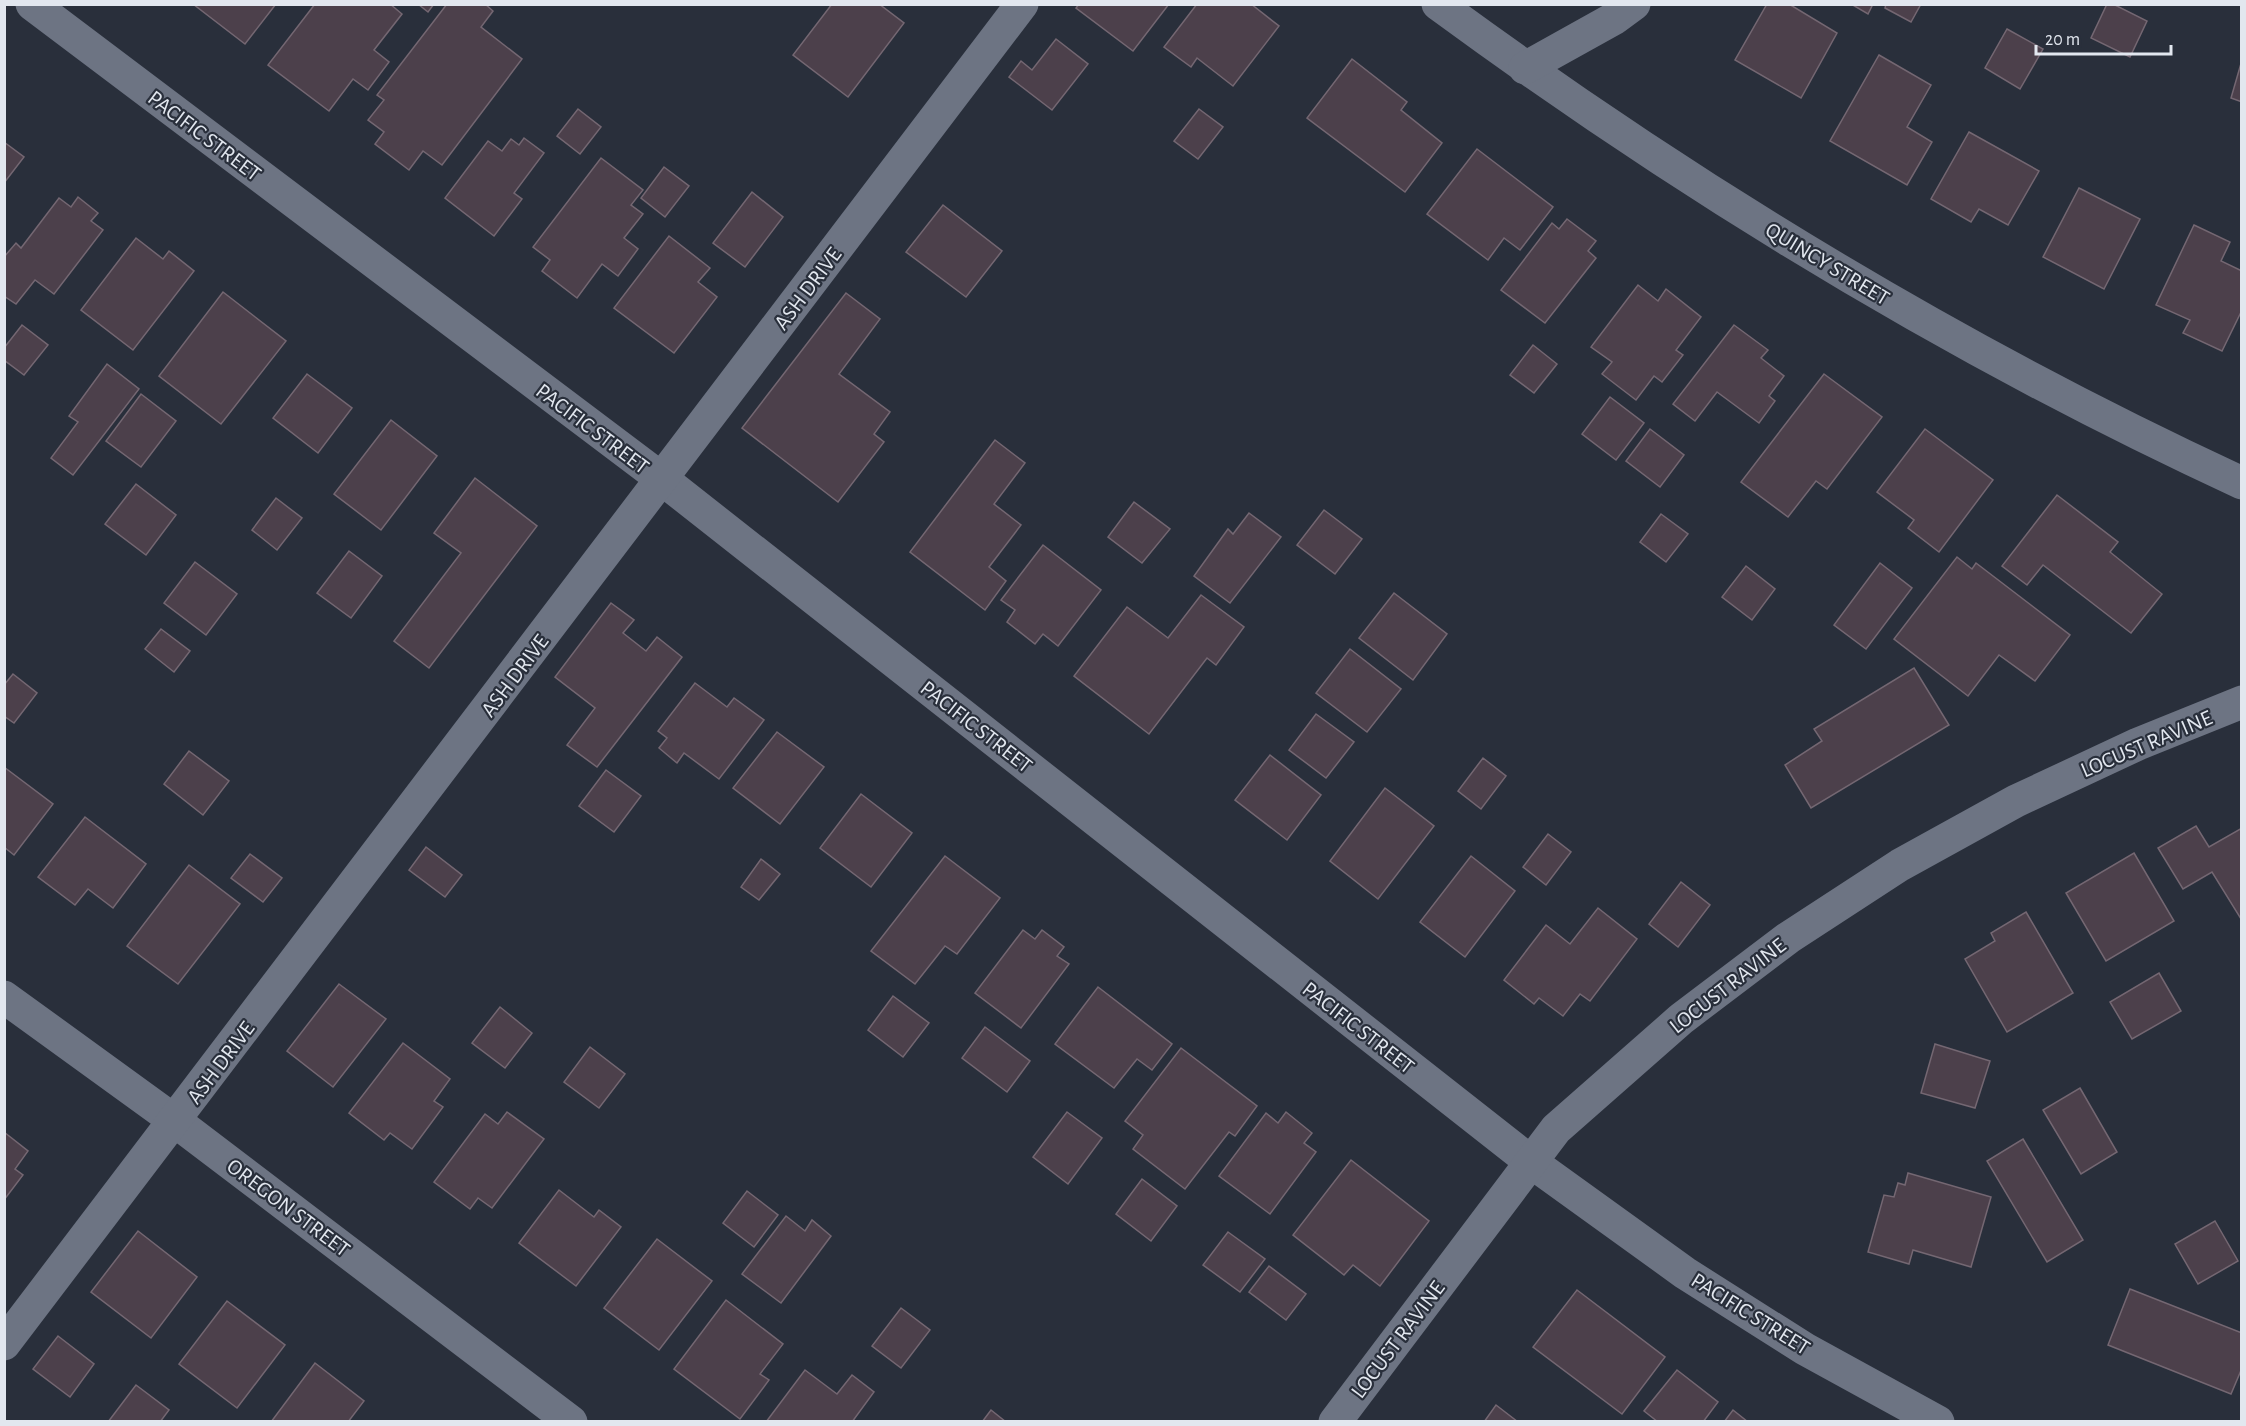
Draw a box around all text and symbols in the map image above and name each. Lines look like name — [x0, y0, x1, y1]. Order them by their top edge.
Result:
scale bar — [2036, 18, 2171, 56]
text: 20 m — [2045, 31, 2080, 49]
street label: PACIFIC STREET — [144, 86, 265, 185]
street label: QUINCY STREET — [1762, 218, 1893, 309]
street label: ASH DRIVE — [770, 243, 846, 334]
street label: PACIFIC STREET — [532, 379, 653, 478]
street label: ASH DRIVE — [477, 630, 553, 721]
street label: PACIFIC STREET — [916, 676, 1037, 777]
street label: LOCUST RAVINE — [2077, 706, 2216, 781]
street label: LOCUST RAVINE — [1666, 934, 1790, 1038]
street label: PACIFIC STREET — [1298, 977, 1419, 1078]
street label: ASH DRIVE — [183, 1017, 259, 1108]
street label: OREGON STREET — [223, 1155, 354, 1261]
street label: PACIFIC STREET — [1687, 1269, 1814, 1359]
street label: LOCUST RAVINE — [1347, 1277, 1449, 1402]

